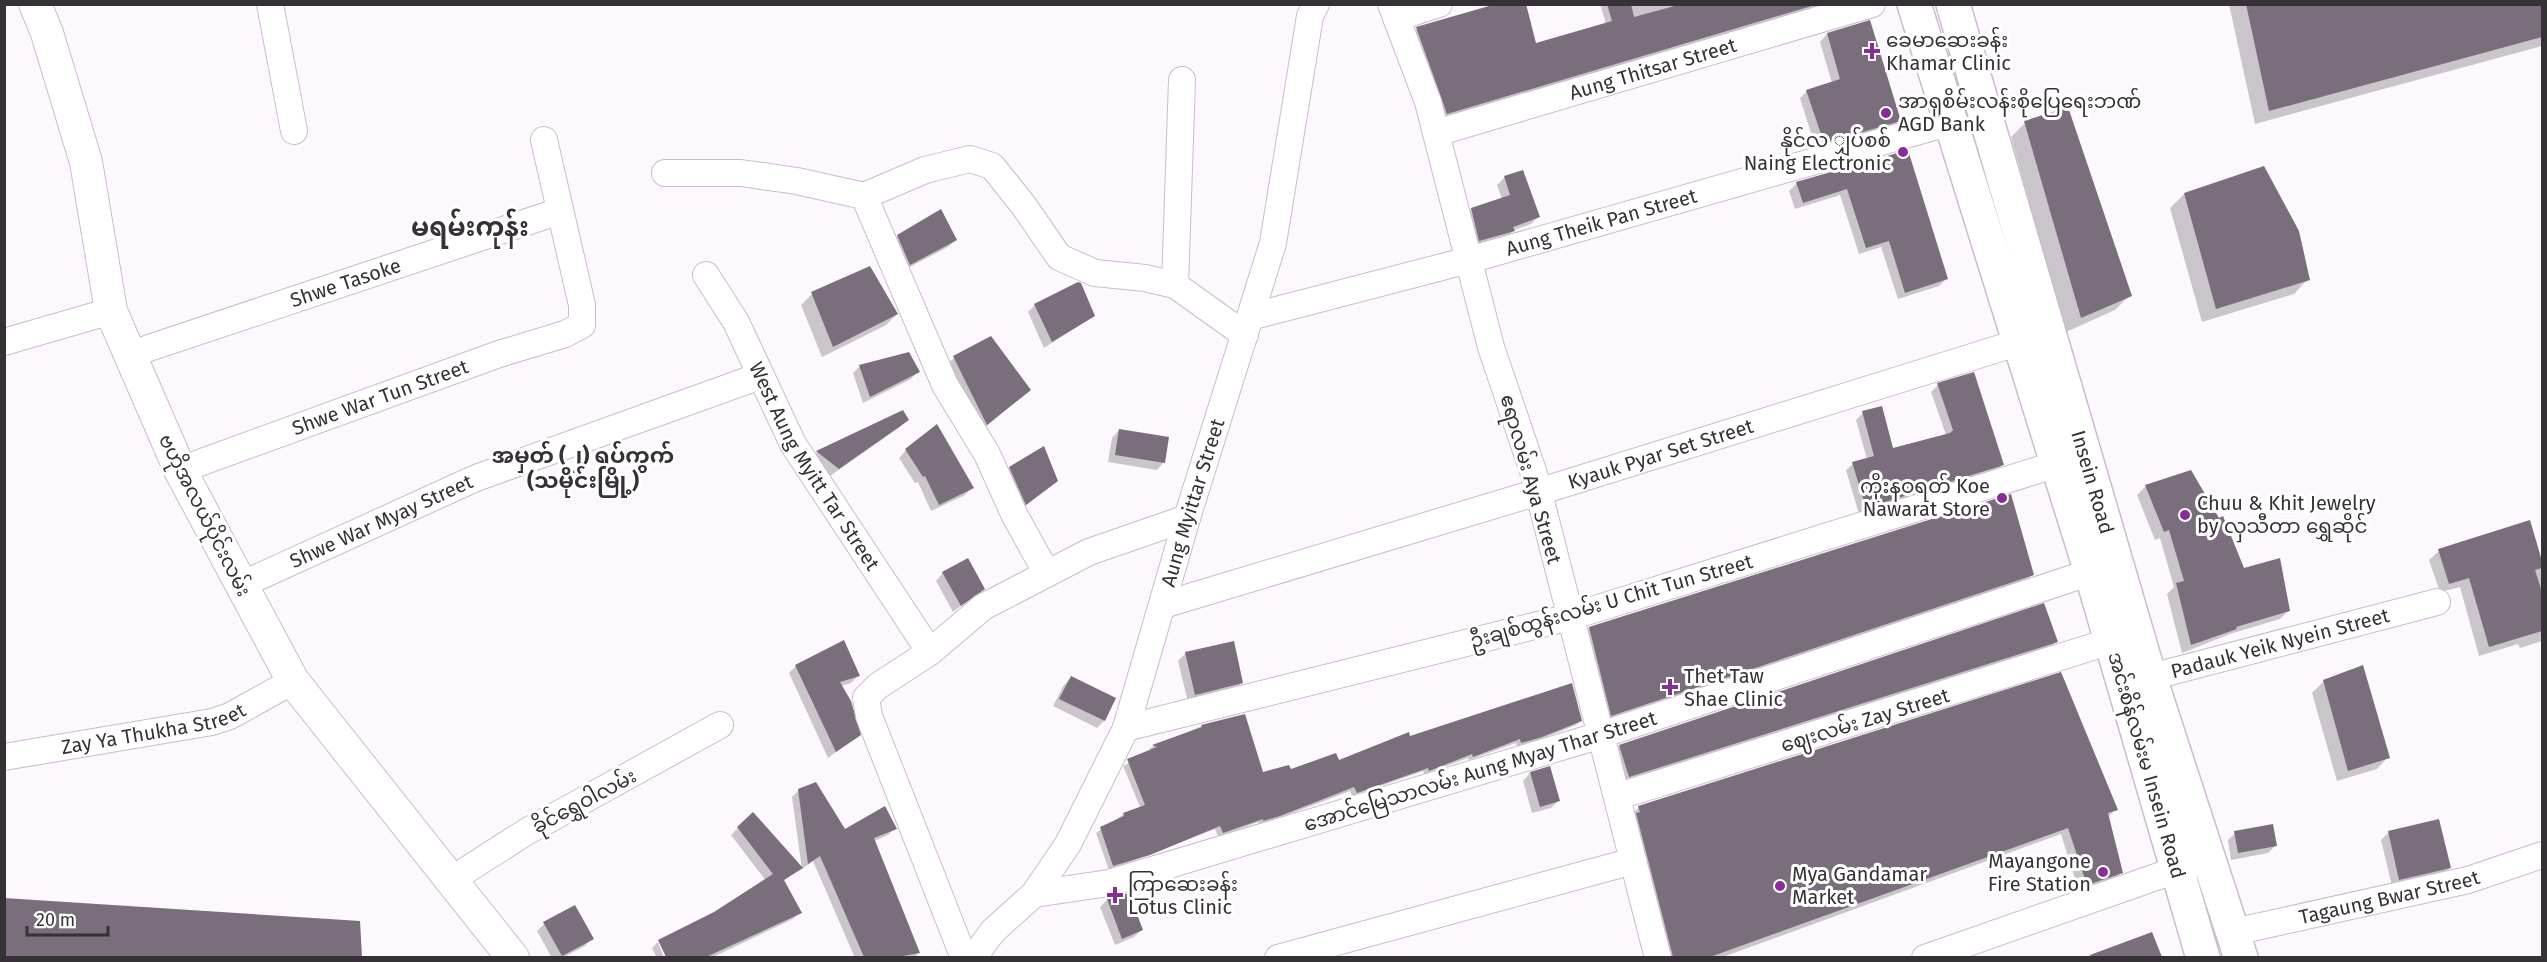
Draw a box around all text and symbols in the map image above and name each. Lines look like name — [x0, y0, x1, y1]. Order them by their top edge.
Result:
place label: ခေမာဆေးခန်း Khamar Clinic — [1886, 26, 2011, 75]
street label: Aung Thitsar Street — [1566, 33, 1740, 105]
marker: ခေမာဆေးခန်း Khamar Clinic — [1863, 42, 1881, 60]
place label: အာရှစိမ်းလန်းစိုပြေရေးဘဏ် AGD Bank — [1898, 87, 2141, 136]
marker: အာရှစိမ်းလန်းစိုပြေရေးဘဏ် AGD Bank — [1879, 106, 1893, 120]
place label: နိုင်လ ျှပ်စစ် Naing Electronic — [1744, 126, 1891, 175]
marker: နိုင်လ ျှပ်စစ် Naing Electronic — [1896, 145, 1910, 159]
street label: Aung Theik Pan Street — [1503, 183, 1700, 261]
district label: မရမ်းကုန်း — [411, 208, 529, 249]
street label: Shwe Tasoke — [287, 253, 404, 312]
street label: Shwe War Tun Street — [289, 354, 472, 440]
street label: West Aung Myitt Tar Street — [744, 358, 885, 575]
street label: ဧရာလမ်း Aya Street — [1491, 391, 1569, 568]
street label: Kyauk Pyar Set Street — [1565, 414, 1757, 494]
street label: Aung Myittar Street — [1156, 415, 1230, 589]
street label: Insein Road — [2066, 427, 2119, 537]
street label: ဗဟိုအလယ်ပိုင်းလမ်း — [149, 429, 258, 602]
district label: အမှတ် (၂) ရပ်ကွက် (သမိုင်းမြို့) — [492, 440, 674, 498]
street label: Shwe War Myay Street — [286, 469, 477, 573]
place label: ကိုးနဝရတ် Koe Nawarat Store — [1860, 472, 1990, 521]
marker: ကိုးနဝရတ် Koe Nawarat Store — [1995, 491, 2009, 505]
place label: Chuu & Khit Jewelry by လှသီတာ ရွှေဆိုင် — [2197, 491, 2376, 543]
marker: Chuu & Khit Jewelry by လှသီတာ ရွှေဆိုင် — [2178, 508, 2192, 522]
street label: ဦးချစ်ထွန်းလမ်း U Chit Tun Street — [1466, 547, 1757, 657]
street label: Padauk Yeik Nyein Street — [2168, 603, 2392, 683]
street label: အင်းစိန်လမ်းမ Insein Road — [2099, 648, 2193, 882]
place label: Thet Taw Shae Clinic — [1684, 664, 1783, 711]
marker: Thet Taw Shae Clinic — [1661, 678, 1679, 696]
street label: ဈေးလမ်း Zay Street — [1777, 681, 1954, 761]
street label: Zay Ya Thukha Street — [59, 697, 250, 759]
street label: အောင်မြေသာလမ်း Aung Myay Thar Street — [1300, 704, 1661, 840]
street label: ခိုင်ရွှေဝါလမ်း — [527, 762, 643, 843]
place label: Mayangone Fire Station — [1988, 849, 2091, 896]
place label: Mya Gandamar Market — [1792, 862, 1927, 909]
marker: Mayangone Fire Station — [2096, 865, 2110, 879]
street label: Tagaung Bwar Street — [2297, 865, 2484, 929]
place label: ကြာဆေးခန်း Lotus Clinic — [1128, 870, 1238, 919]
marker: Mya Gandamar Market — [1773, 879, 1787, 893]
marker: ကြာဆေးခန်း Lotus Clinic — [1106, 886, 1124, 904]
scale bar — [27, 899, 108, 937]
text: 20 m — [36, 909, 75, 931]

